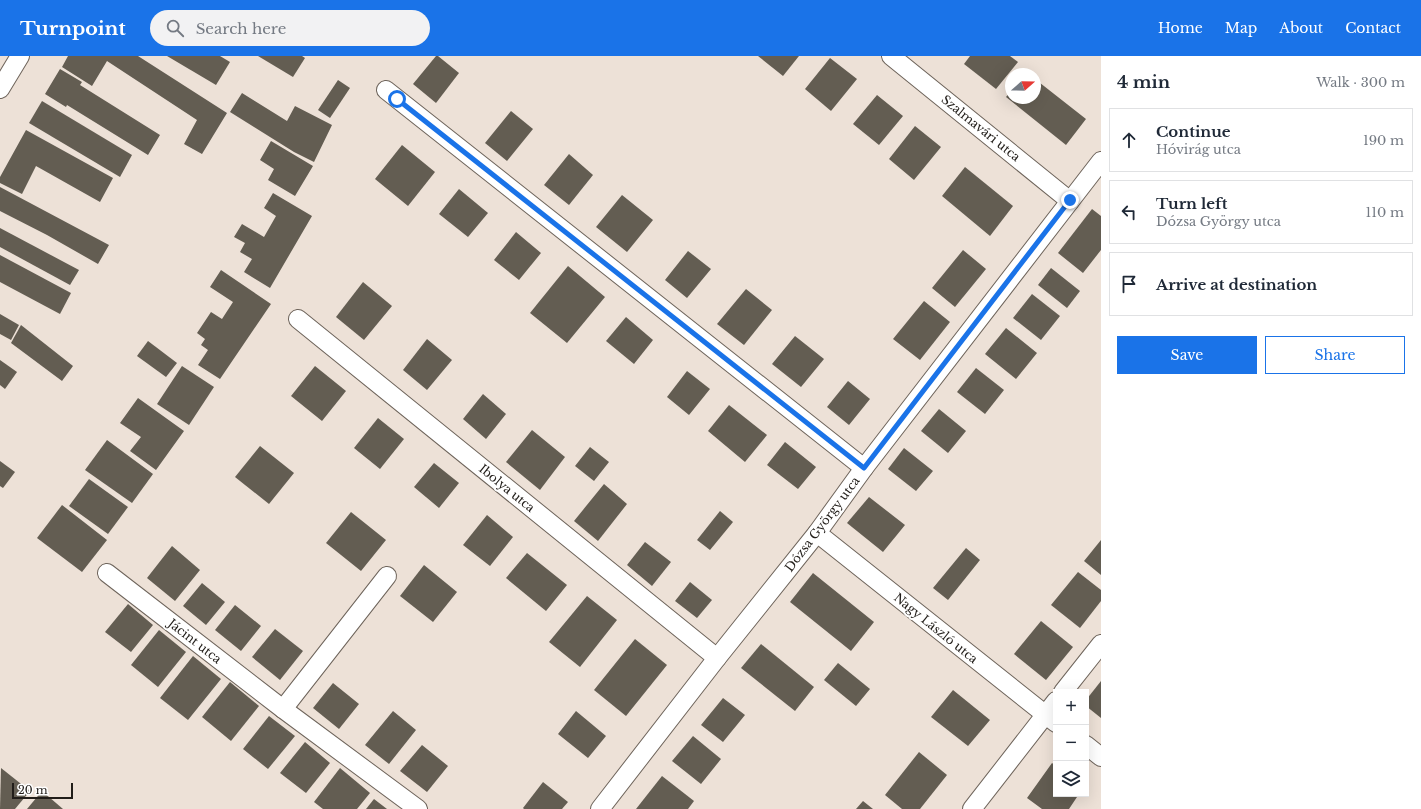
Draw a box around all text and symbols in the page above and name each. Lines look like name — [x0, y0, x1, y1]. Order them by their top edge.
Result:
search box — [150, 10, 430, 46]
text: Turnpoint — [20, 17, 126, 40]
icon: search — [164, 17, 186, 39]
text: Search here — [196, 19, 286, 38]
text: Home — [1158, 19, 1203, 37]
text: Map — [1225, 19, 1257, 37]
text: About — [1279, 19, 1323, 37]
text: Contact — [1345, 19, 1401, 37]
north arrow — [1005, 68, 1041, 104]
text: 4 min — [1117, 72, 1170, 93]
text: Walk · 300 m — [1316, 74, 1405, 91]
route start — [388, 90, 406, 108]
street label: Szalmavári utca — [939, 92, 1024, 165]
text: Continue — [1156, 122, 1231, 141]
icon: ahead — [1118, 129, 1140, 151]
text: 190 m — [1363, 132, 1404, 149]
text: Hóvirág utca — [1156, 141, 1241, 158]
route end — [1061, 191, 1079, 209]
text: Turn left — [1156, 194, 1227, 213]
icon: left — [1118, 201, 1140, 223]
text: 110 m — [1365, 204, 1404, 221]
text: Dózsa György utca — [1156, 213, 1281, 230]
icon: arrive — [1118, 273, 1140, 295]
text: Arrive at destination — [1156, 275, 1317, 294]
button: Save — [1117, 336, 1257, 374]
button: Share — [1265, 336, 1405, 374]
street label: Ibolya utca — [476, 461, 538, 515]
street label: Dózsa György utca — [781, 473, 863, 575]
street label: Nagy László utca — [891, 590, 981, 667]
street label: Jácint utca — [164, 614, 225, 667]
map controls — [1053, 689, 1089, 797]
button: + — [1053, 689, 1089, 725]
button: − — [1053, 725, 1089, 761]
button: layers — [1053, 761, 1089, 797]
scale bar — [12, 781, 73, 800]
text: 20 m — [18, 783, 48, 797]

